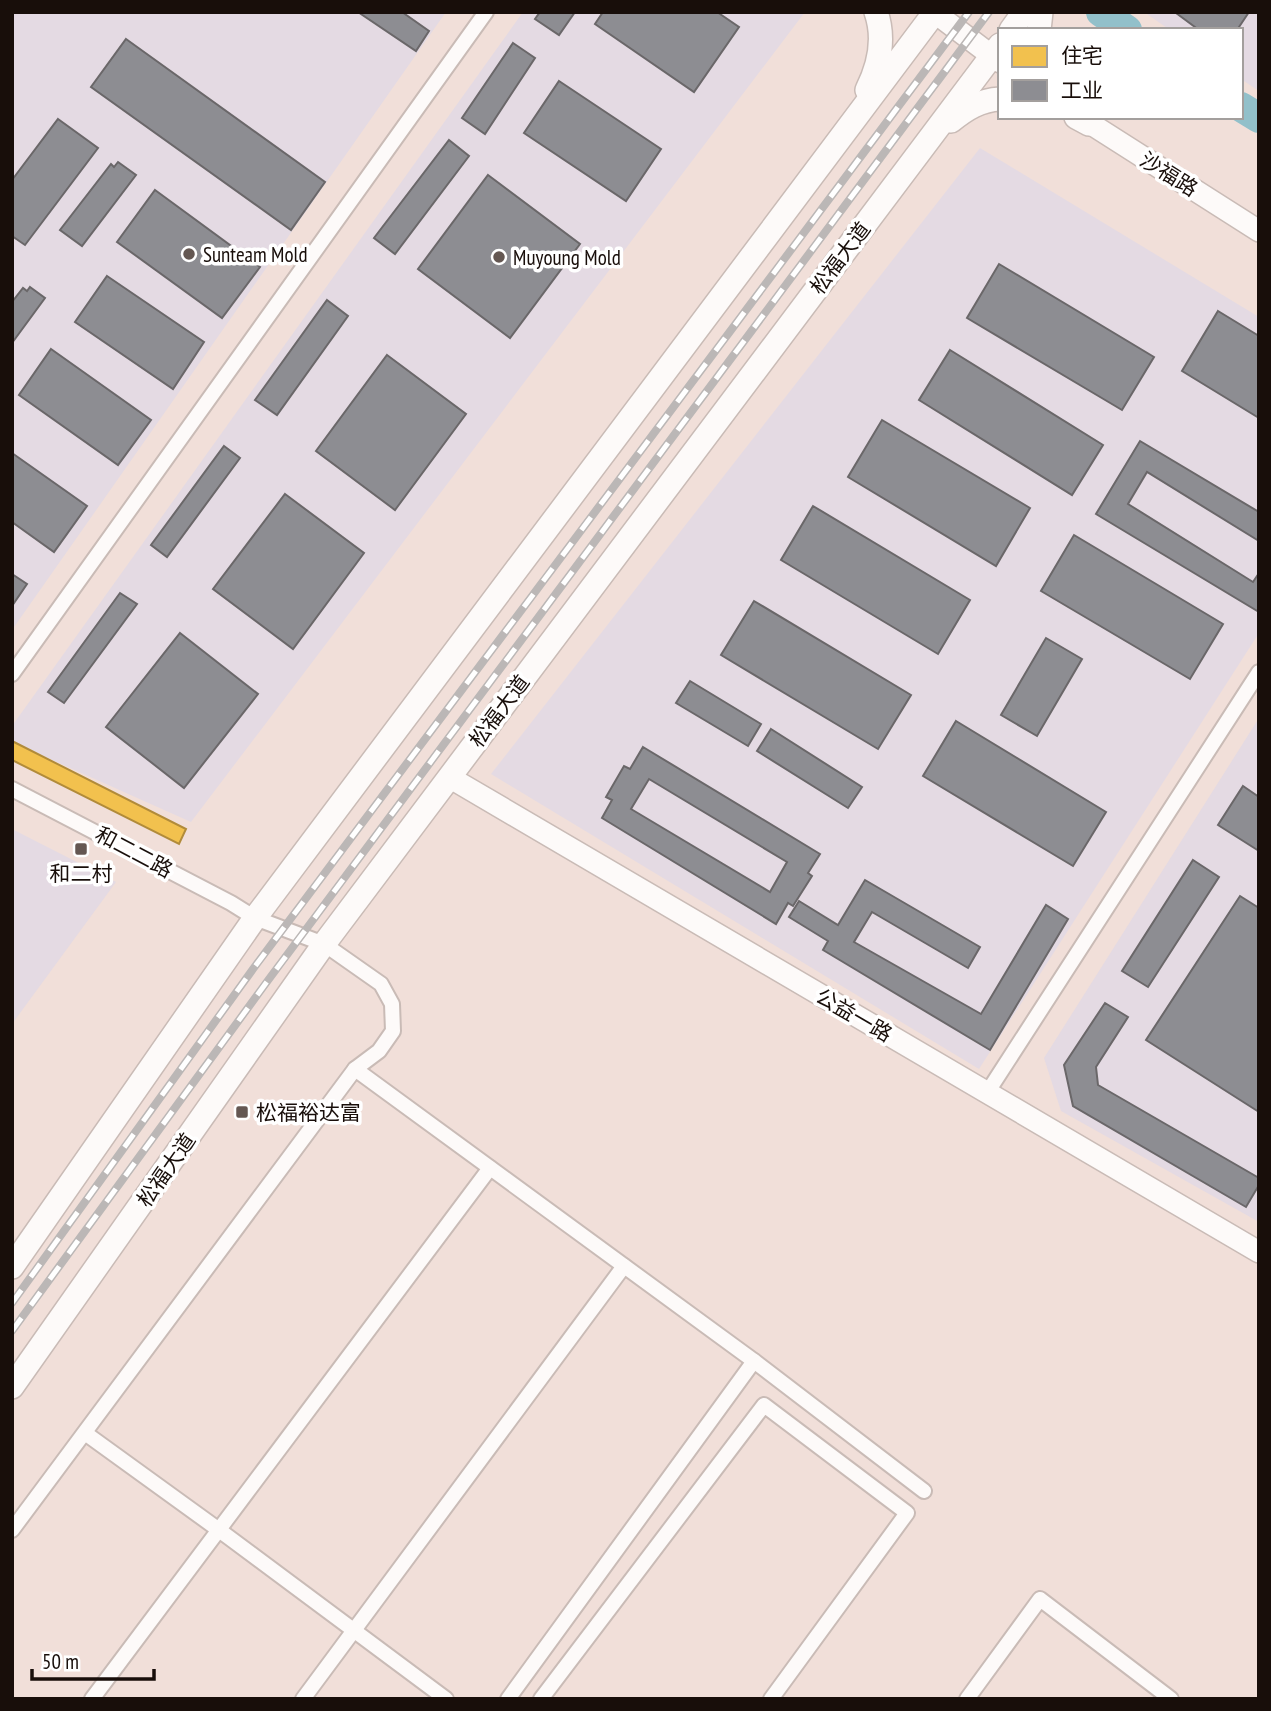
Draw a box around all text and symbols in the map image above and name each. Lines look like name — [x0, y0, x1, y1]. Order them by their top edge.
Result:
legend — [998, 28, 1243, 119]
text: 住宅 — [1061, 42, 1103, 69]
text: 工业 — [1061, 77, 1103, 104]
street label: 沙福路 — [1135, 146, 1203, 202]
street label: 松福大道 — [804, 216, 876, 300]
place label: Sunteam Mold — [203, 241, 308, 268]
place label: Muyoung Mold — [513, 244, 621, 271]
marker: Sunteam Mold — [181, 246, 197, 262]
marker: Muyoung Mold — [491, 249, 507, 265]
street label: 松福大道 — [463, 669, 535, 753]
street label: 和二二路 — [91, 820, 177, 884]
marker: 和二村 — [73, 841, 89, 857]
place label: 和二村 — [50, 860, 113, 887]
street label: 公益一路 — [811, 982, 897, 1048]
place label: 松福裕达富 — [256, 1099, 361, 1126]
marker: 松福裕达富 — [234, 1104, 250, 1120]
street label: 松福大道 — [131, 1128, 201, 1212]
scale bar — [32, 1638, 154, 1682]
text: 50 m — [42, 1648, 79, 1675]

